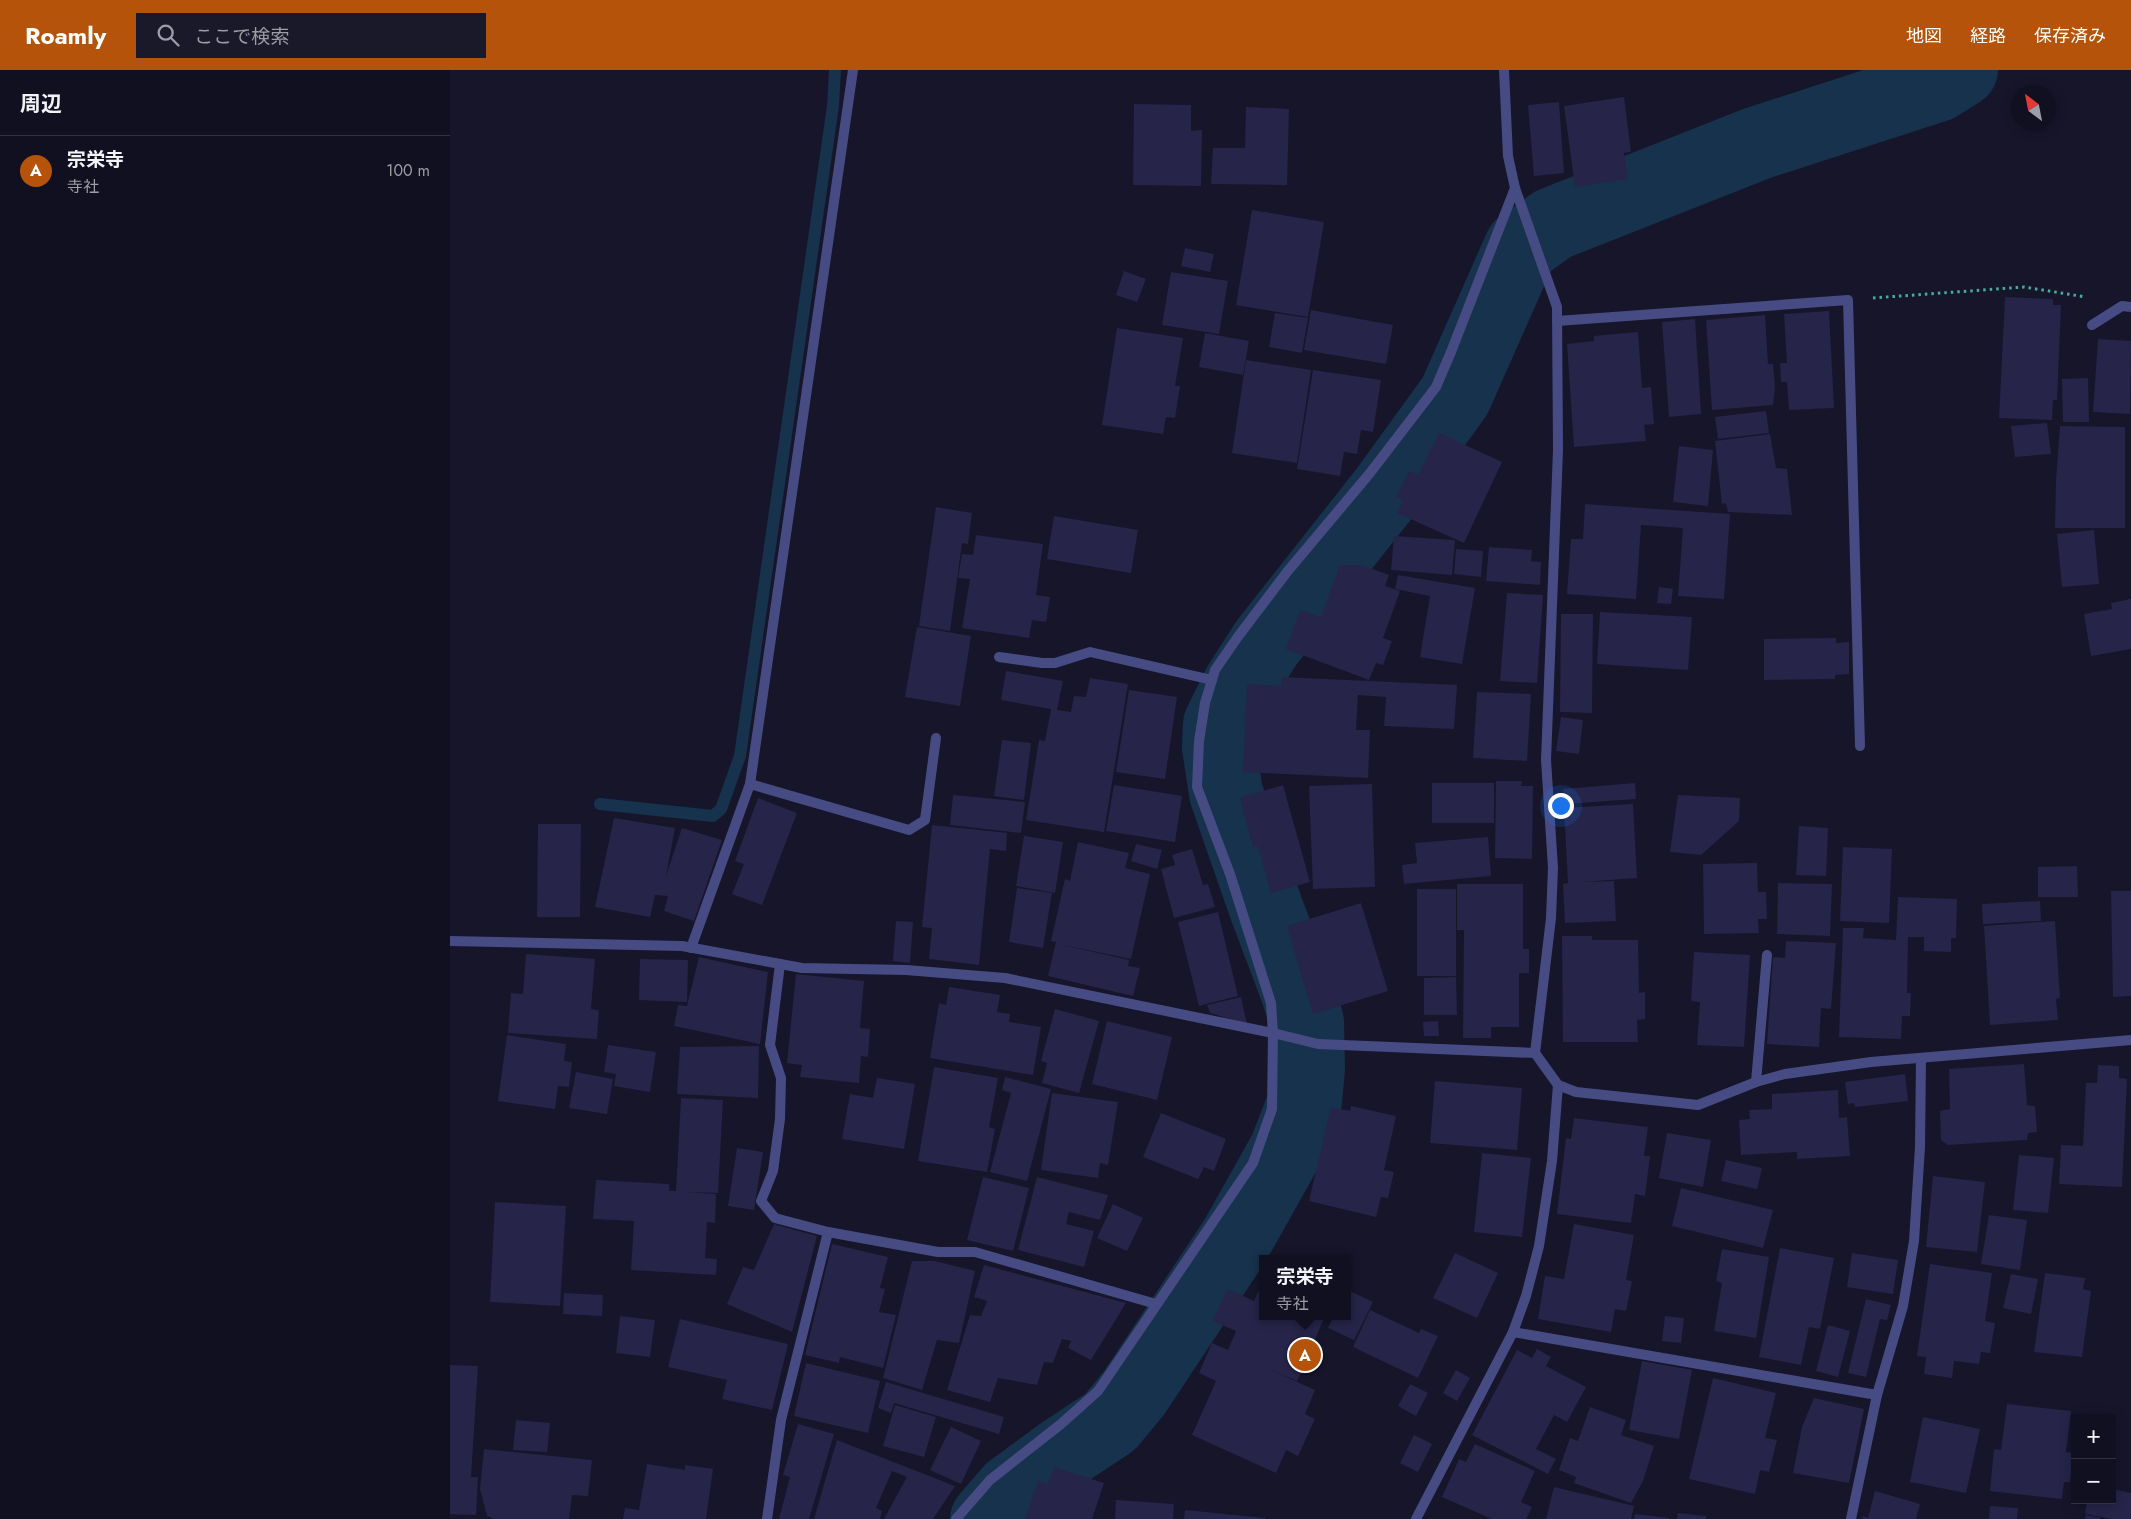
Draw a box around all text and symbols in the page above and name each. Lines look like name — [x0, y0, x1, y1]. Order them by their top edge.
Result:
search box — [136, 13, 486, 58]
text: Roamly — [25, 18, 106, 53]
icon: search — [154, 21, 182, 49]
text: ここで検索 — [194, 23, 289, 50]
text: 地図 — [1906, 23, 1942, 49]
text: 経路 — [1970, 23, 2006, 49]
text: 保存済み — [2034, 23, 2106, 49]
north arrow — [2011, 85, 2056, 130]
text: 周辺 — [20, 89, 62, 119]
text: 宗栄寺 — [67, 146, 124, 173]
text: A — [30, 159, 42, 182]
text: 100 m — [386, 159, 430, 182]
text: 寺社 — [67, 175, 99, 198]
your location — [1548, 793, 1574, 819]
popup — [1259, 1255, 1351, 1320]
text: 宗栄寺 — [1276, 1263, 1334, 1290]
text: 寺社 — [1276, 1292, 1309, 1315]
pin: A — [1289, 1336, 1321, 1374]
map controls — [2071, 1414, 2116, 1504]
button: + — [2071, 1414, 2116, 1459]
button: − — [2071, 1459, 2116, 1504]

